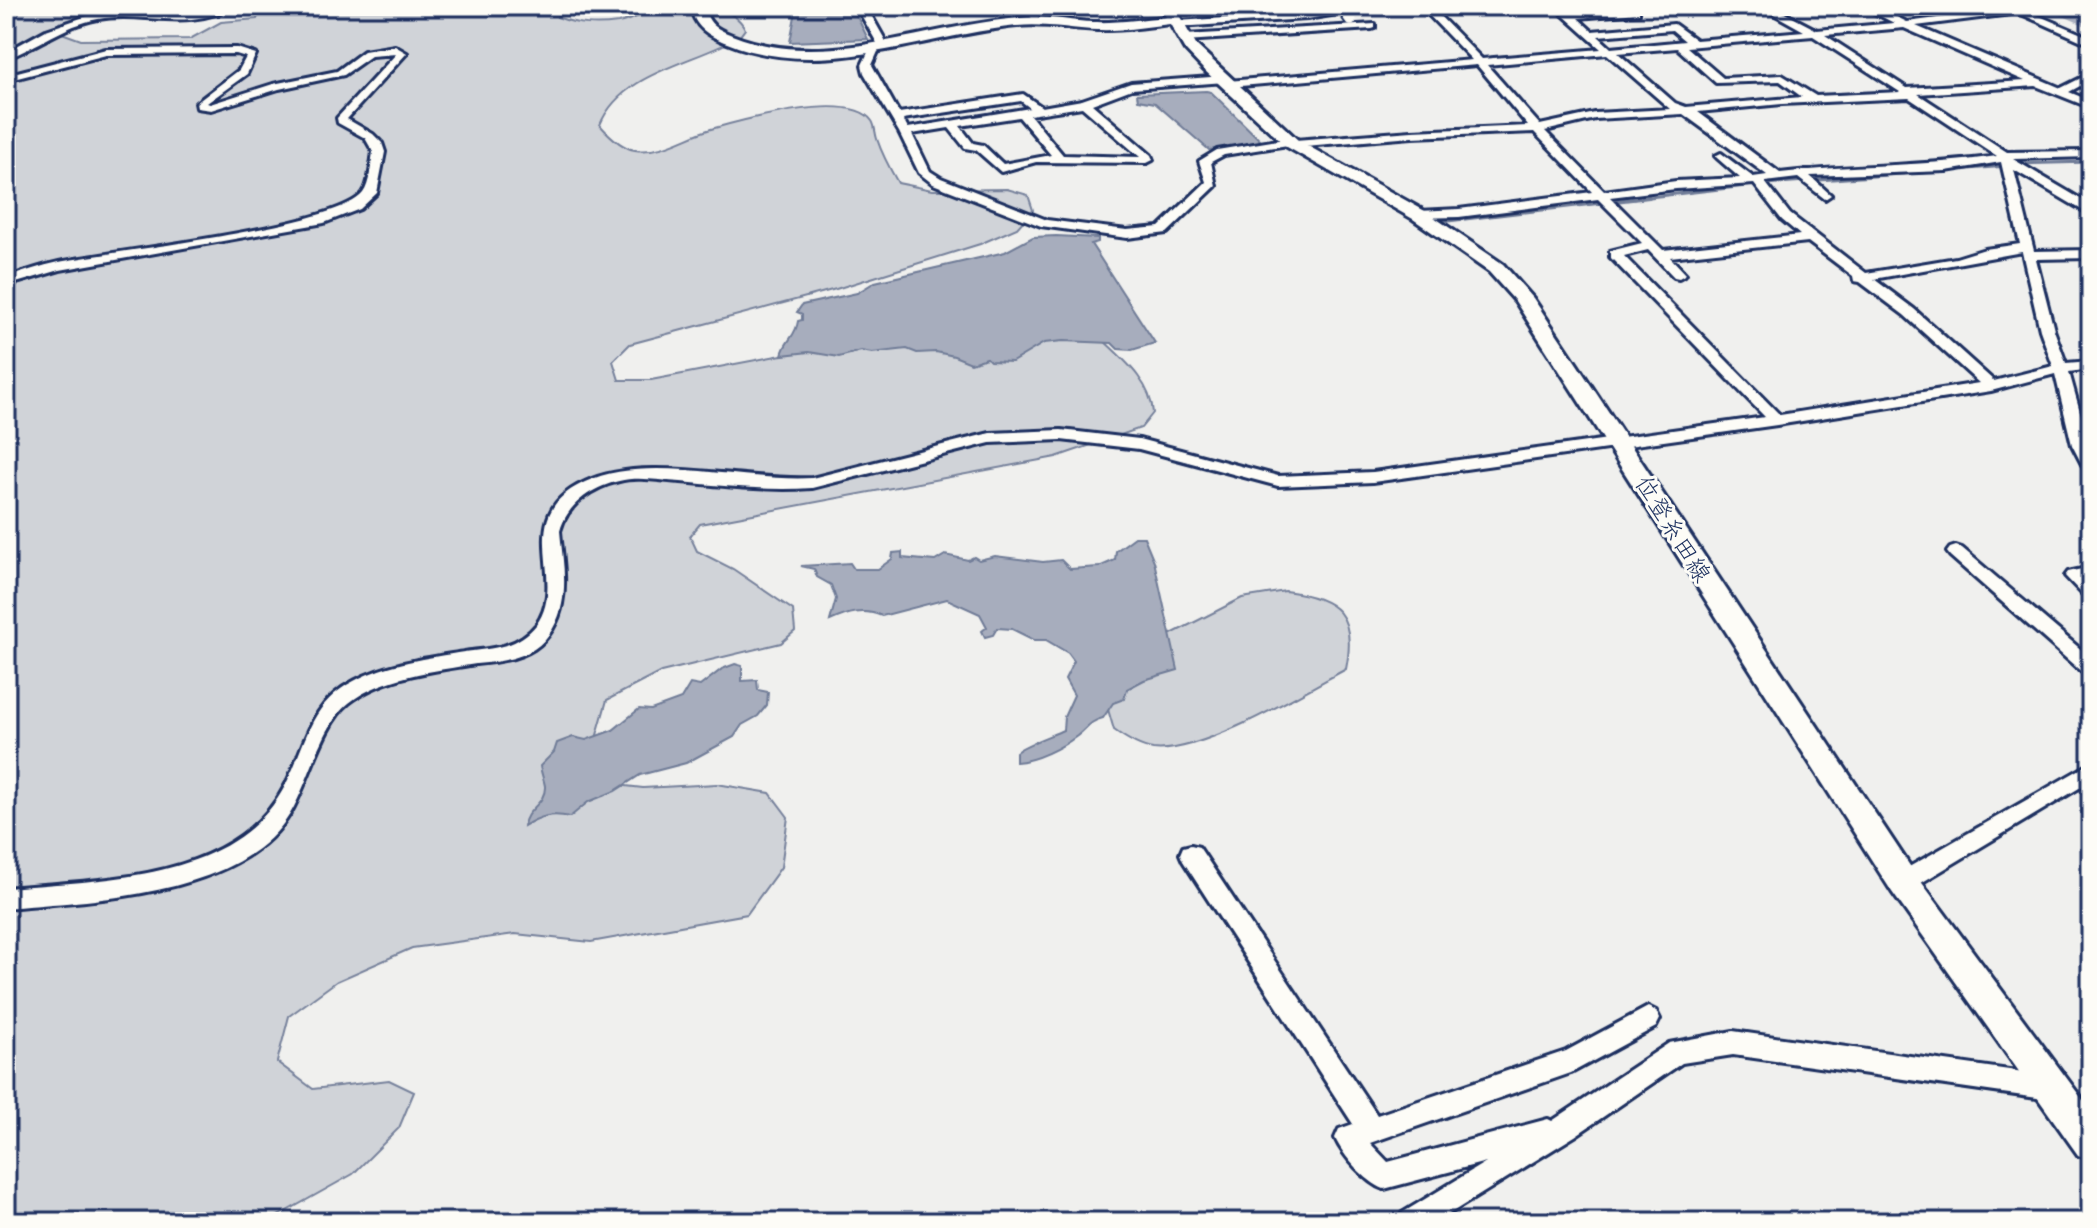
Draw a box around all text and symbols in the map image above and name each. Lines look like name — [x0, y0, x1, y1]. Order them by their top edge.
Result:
street label: 位登糸田線 — [1628, 468, 1722, 588]

